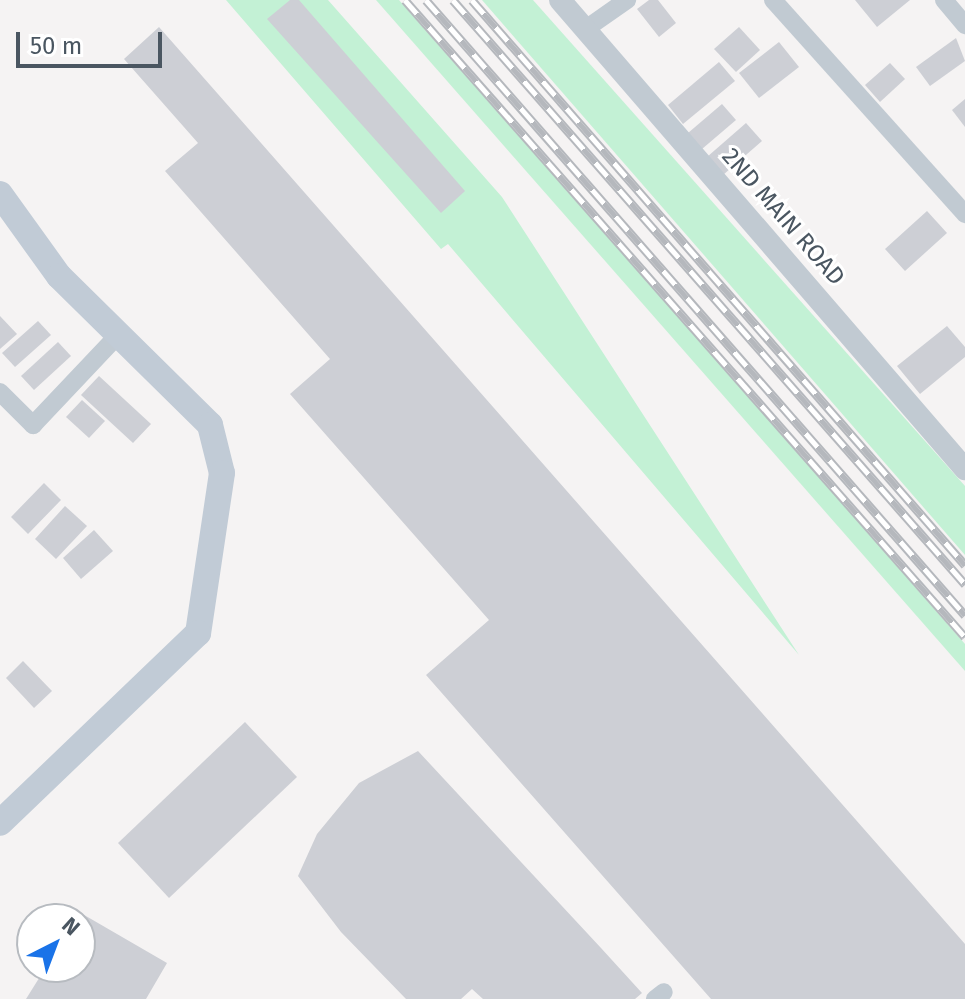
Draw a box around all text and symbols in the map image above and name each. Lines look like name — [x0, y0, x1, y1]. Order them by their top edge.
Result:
scale bar — [20, 16, 166, 66]
text: 50 m — [30, 32, 82, 60]
street label: 2ND MAIN ROAD — [716, 143, 850, 291]
north arrow — [16, 903, 96, 983]
text: N — [57, 911, 86, 941]

